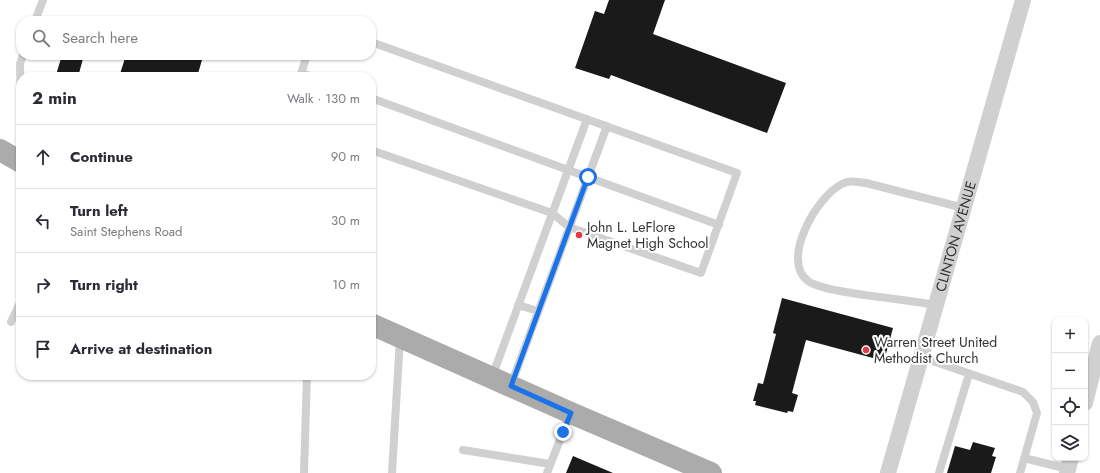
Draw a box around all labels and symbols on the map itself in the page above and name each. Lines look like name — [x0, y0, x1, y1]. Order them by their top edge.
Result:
route start — [579, 168, 597, 186]
street label: CLINTON AVENUE — [930, 179, 981, 294]
place label: John L. LeFlore Magnet High School — [585, 217, 709, 253]
marker: John L. LeFlore Magnet High School — [574, 230, 584, 240]
place label: Warren Street United Methodist Church — [874, 332, 997, 368]
marker: Warren Street United Methodist Church — [861, 345, 871, 355]
route end — [554, 423, 572, 441]

